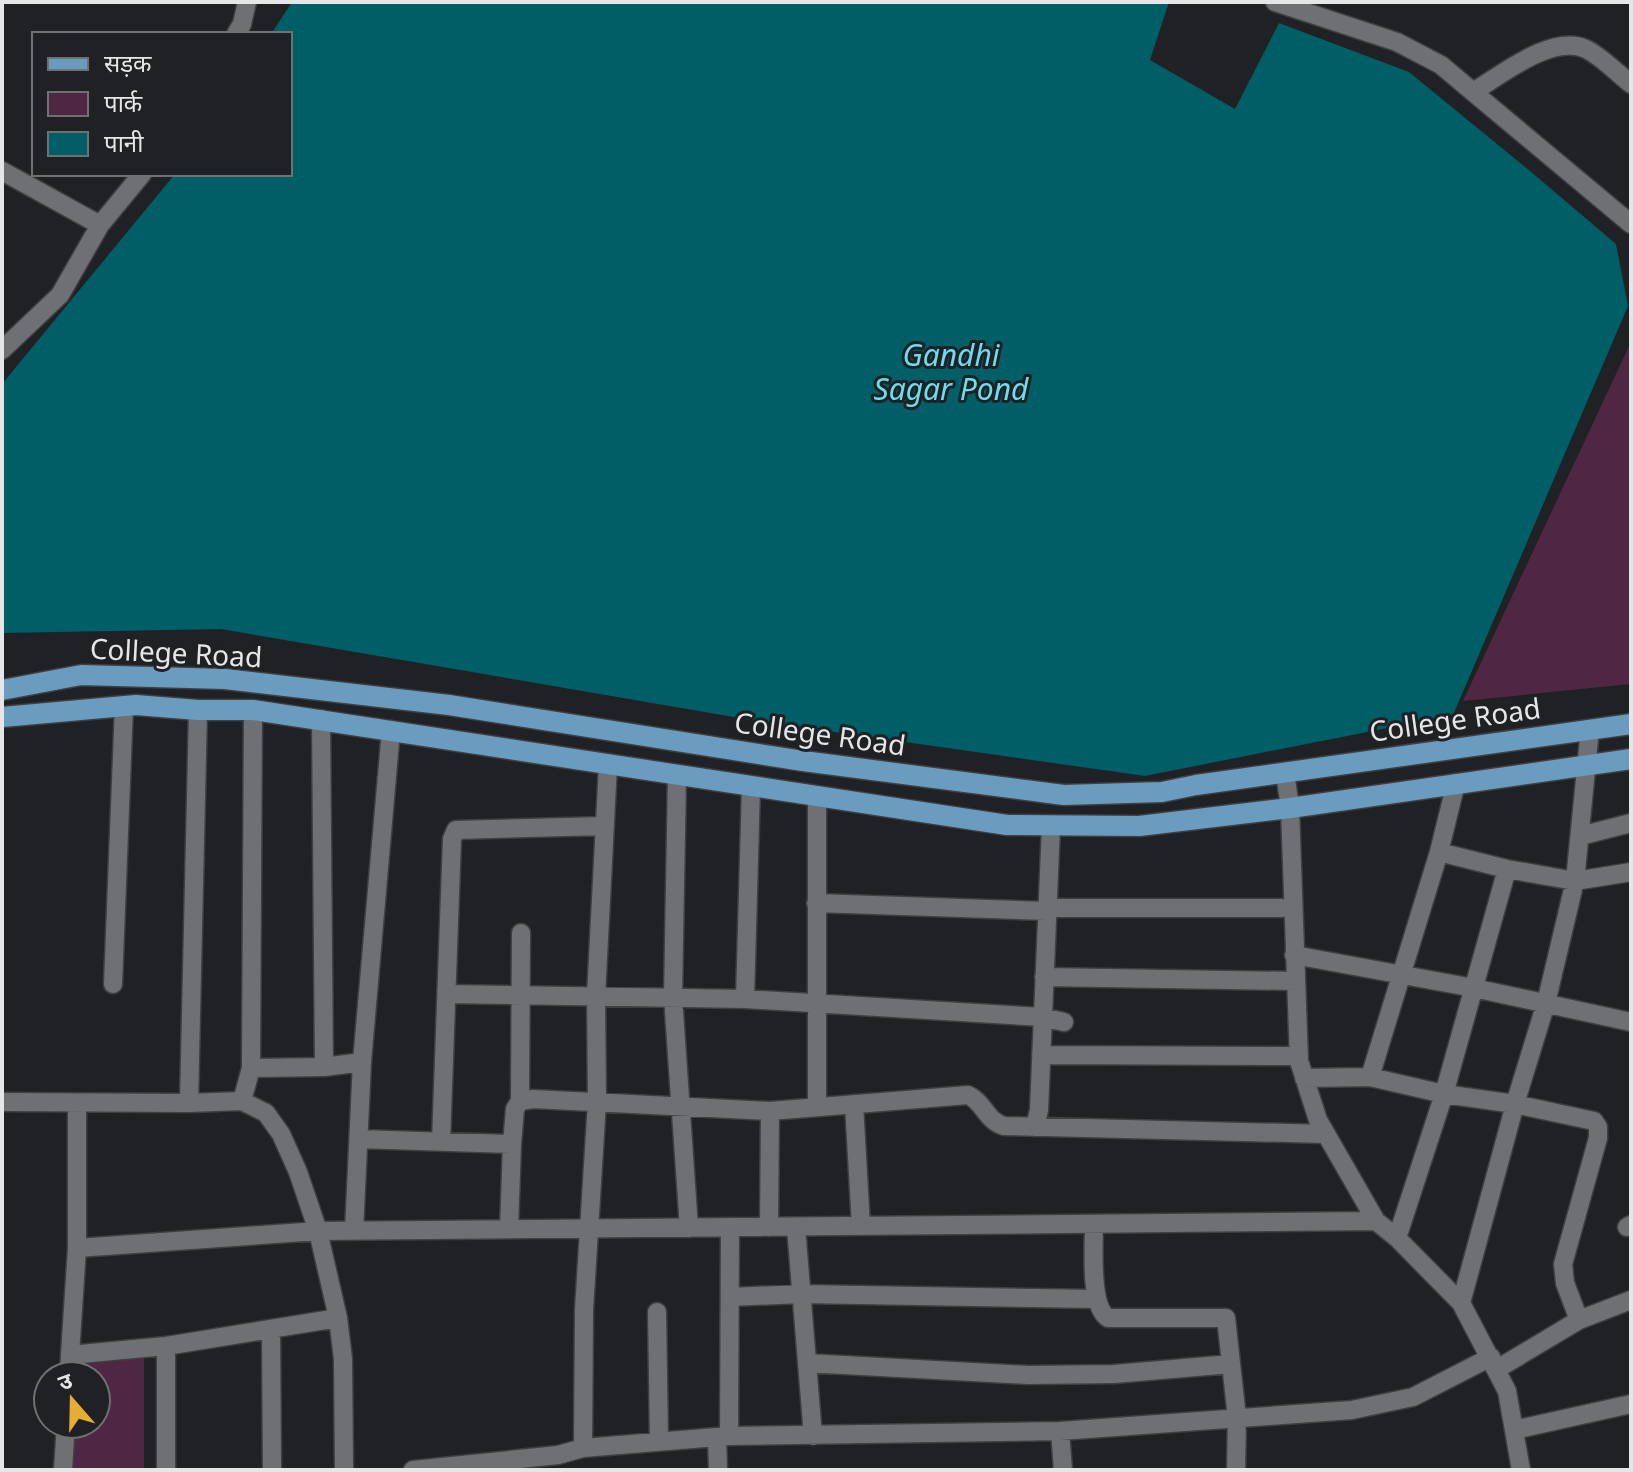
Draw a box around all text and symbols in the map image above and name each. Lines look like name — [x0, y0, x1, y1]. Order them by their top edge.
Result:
legend — [32, 32, 292, 176]
text: सड़क — [104, 46, 152, 79]
text: पार्क — [104, 86, 143, 119]
text: पानी — [104, 126, 144, 159]
water label: Gandhi Sagar Pond — [874, 334, 1029, 409]
street label: College Road — [89, 629, 263, 675]
street label: College Road — [1367, 688, 1543, 750]
street label: College Road — [732, 702, 908, 764]
north arrow — [32, 1360, 112, 1440]
text: उ — [54, 1364, 77, 1397]

